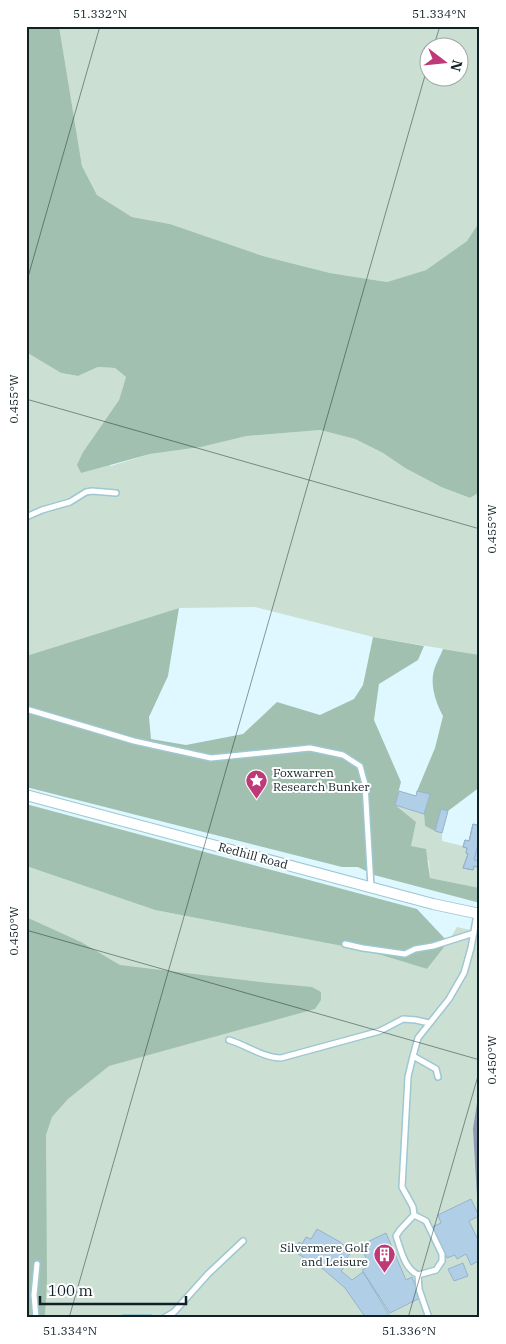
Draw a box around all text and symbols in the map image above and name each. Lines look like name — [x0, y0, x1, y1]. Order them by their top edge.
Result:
text: 51.332°N — [73, 6, 127, 21]
text: 51.334°N — [412, 6, 466, 21]
north arrow — [418, 38, 468, 88]
text: N — [446, 58, 467, 73]
text: 0.455°W — [6, 374, 21, 424]
text: 0.455°W — [484, 504, 499, 554]
place label: Foxwarren Research Bunker — [273, 765, 370, 794]
place icon: Foxwarren Research Bunker — [245, 768, 269, 799]
street label: Redhill Road — [217, 839, 290, 872]
text: 0.450°W — [6, 906, 21, 956]
text: 0.450°W — [484, 1035, 499, 1085]
place label: Silvermere Golf and Leisure — [280, 1240, 369, 1269]
building icon: Silvermere Golf and Leisure — [372, 1243, 396, 1274]
scale bar — [40, 1274, 186, 1306]
text: 100 m — [48, 1281, 93, 1300]
text: 51.334°N — [43, 1323, 97, 1338]
text: 51.336°N — [382, 1323, 436, 1338]

